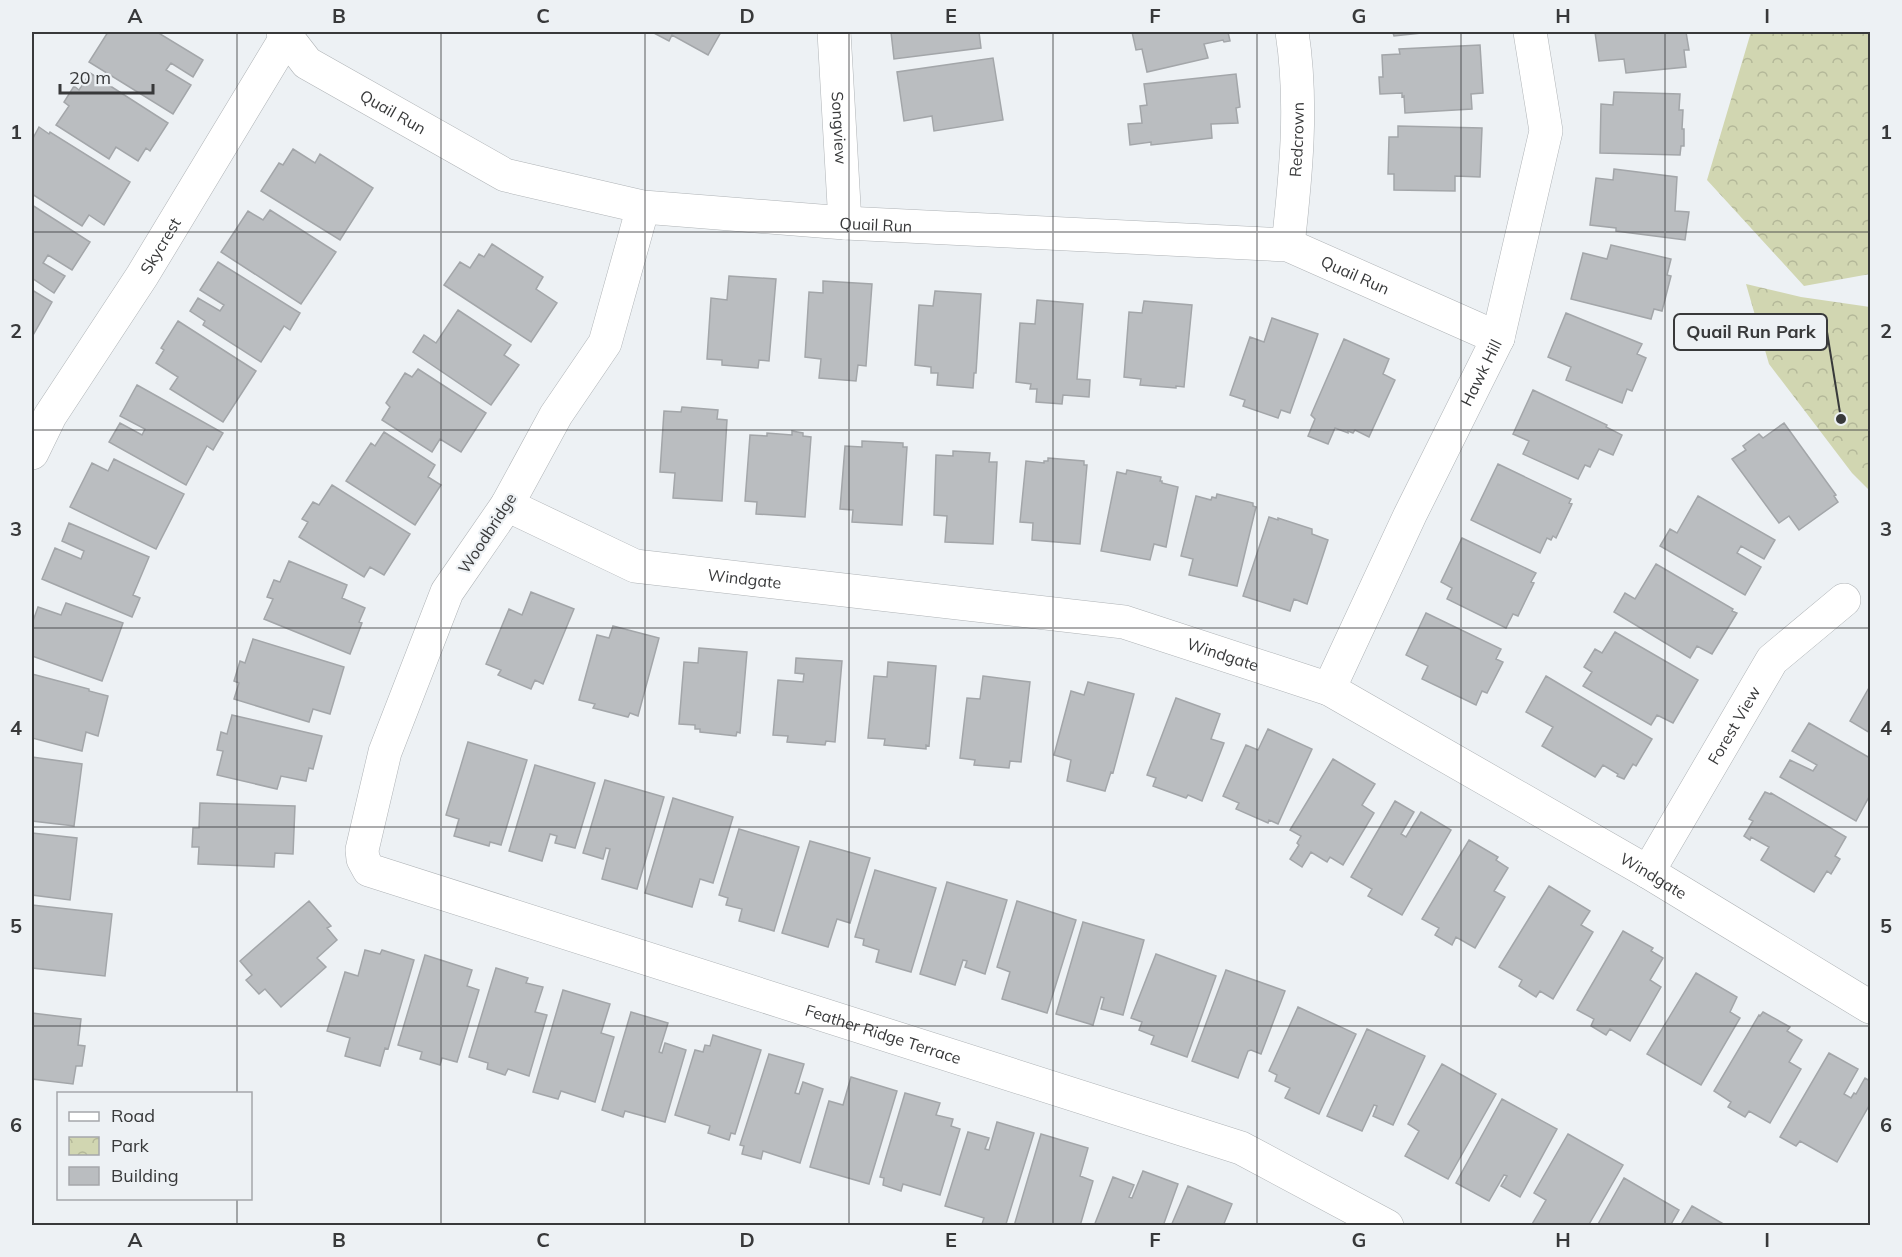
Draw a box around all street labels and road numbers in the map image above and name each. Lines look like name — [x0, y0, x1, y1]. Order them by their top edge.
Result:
street label: Quail Run — [356, 85, 430, 138]
street label: Songview — [827, 91, 852, 165]
street label: Redcrown — [1285, 102, 1308, 178]
street label: Quail Run — [839, 213, 913, 236]
street label: Skycrest — [136, 214, 185, 278]
street label: Quail Run — [1318, 251, 1392, 299]
street label: Hawk Hill — [1456, 336, 1506, 409]
street label: Woodbridge — [454, 489, 520, 577]
street label: Windgate — [707, 564, 782, 593]
street label: Windgate — [1185, 633, 1261, 675]
street label: Forest View — [1703, 682, 1765, 768]
street label: Windgate — [1617, 848, 1690, 903]
street label: Feather Ridge Terrace — [803, 1000, 964, 1068]

